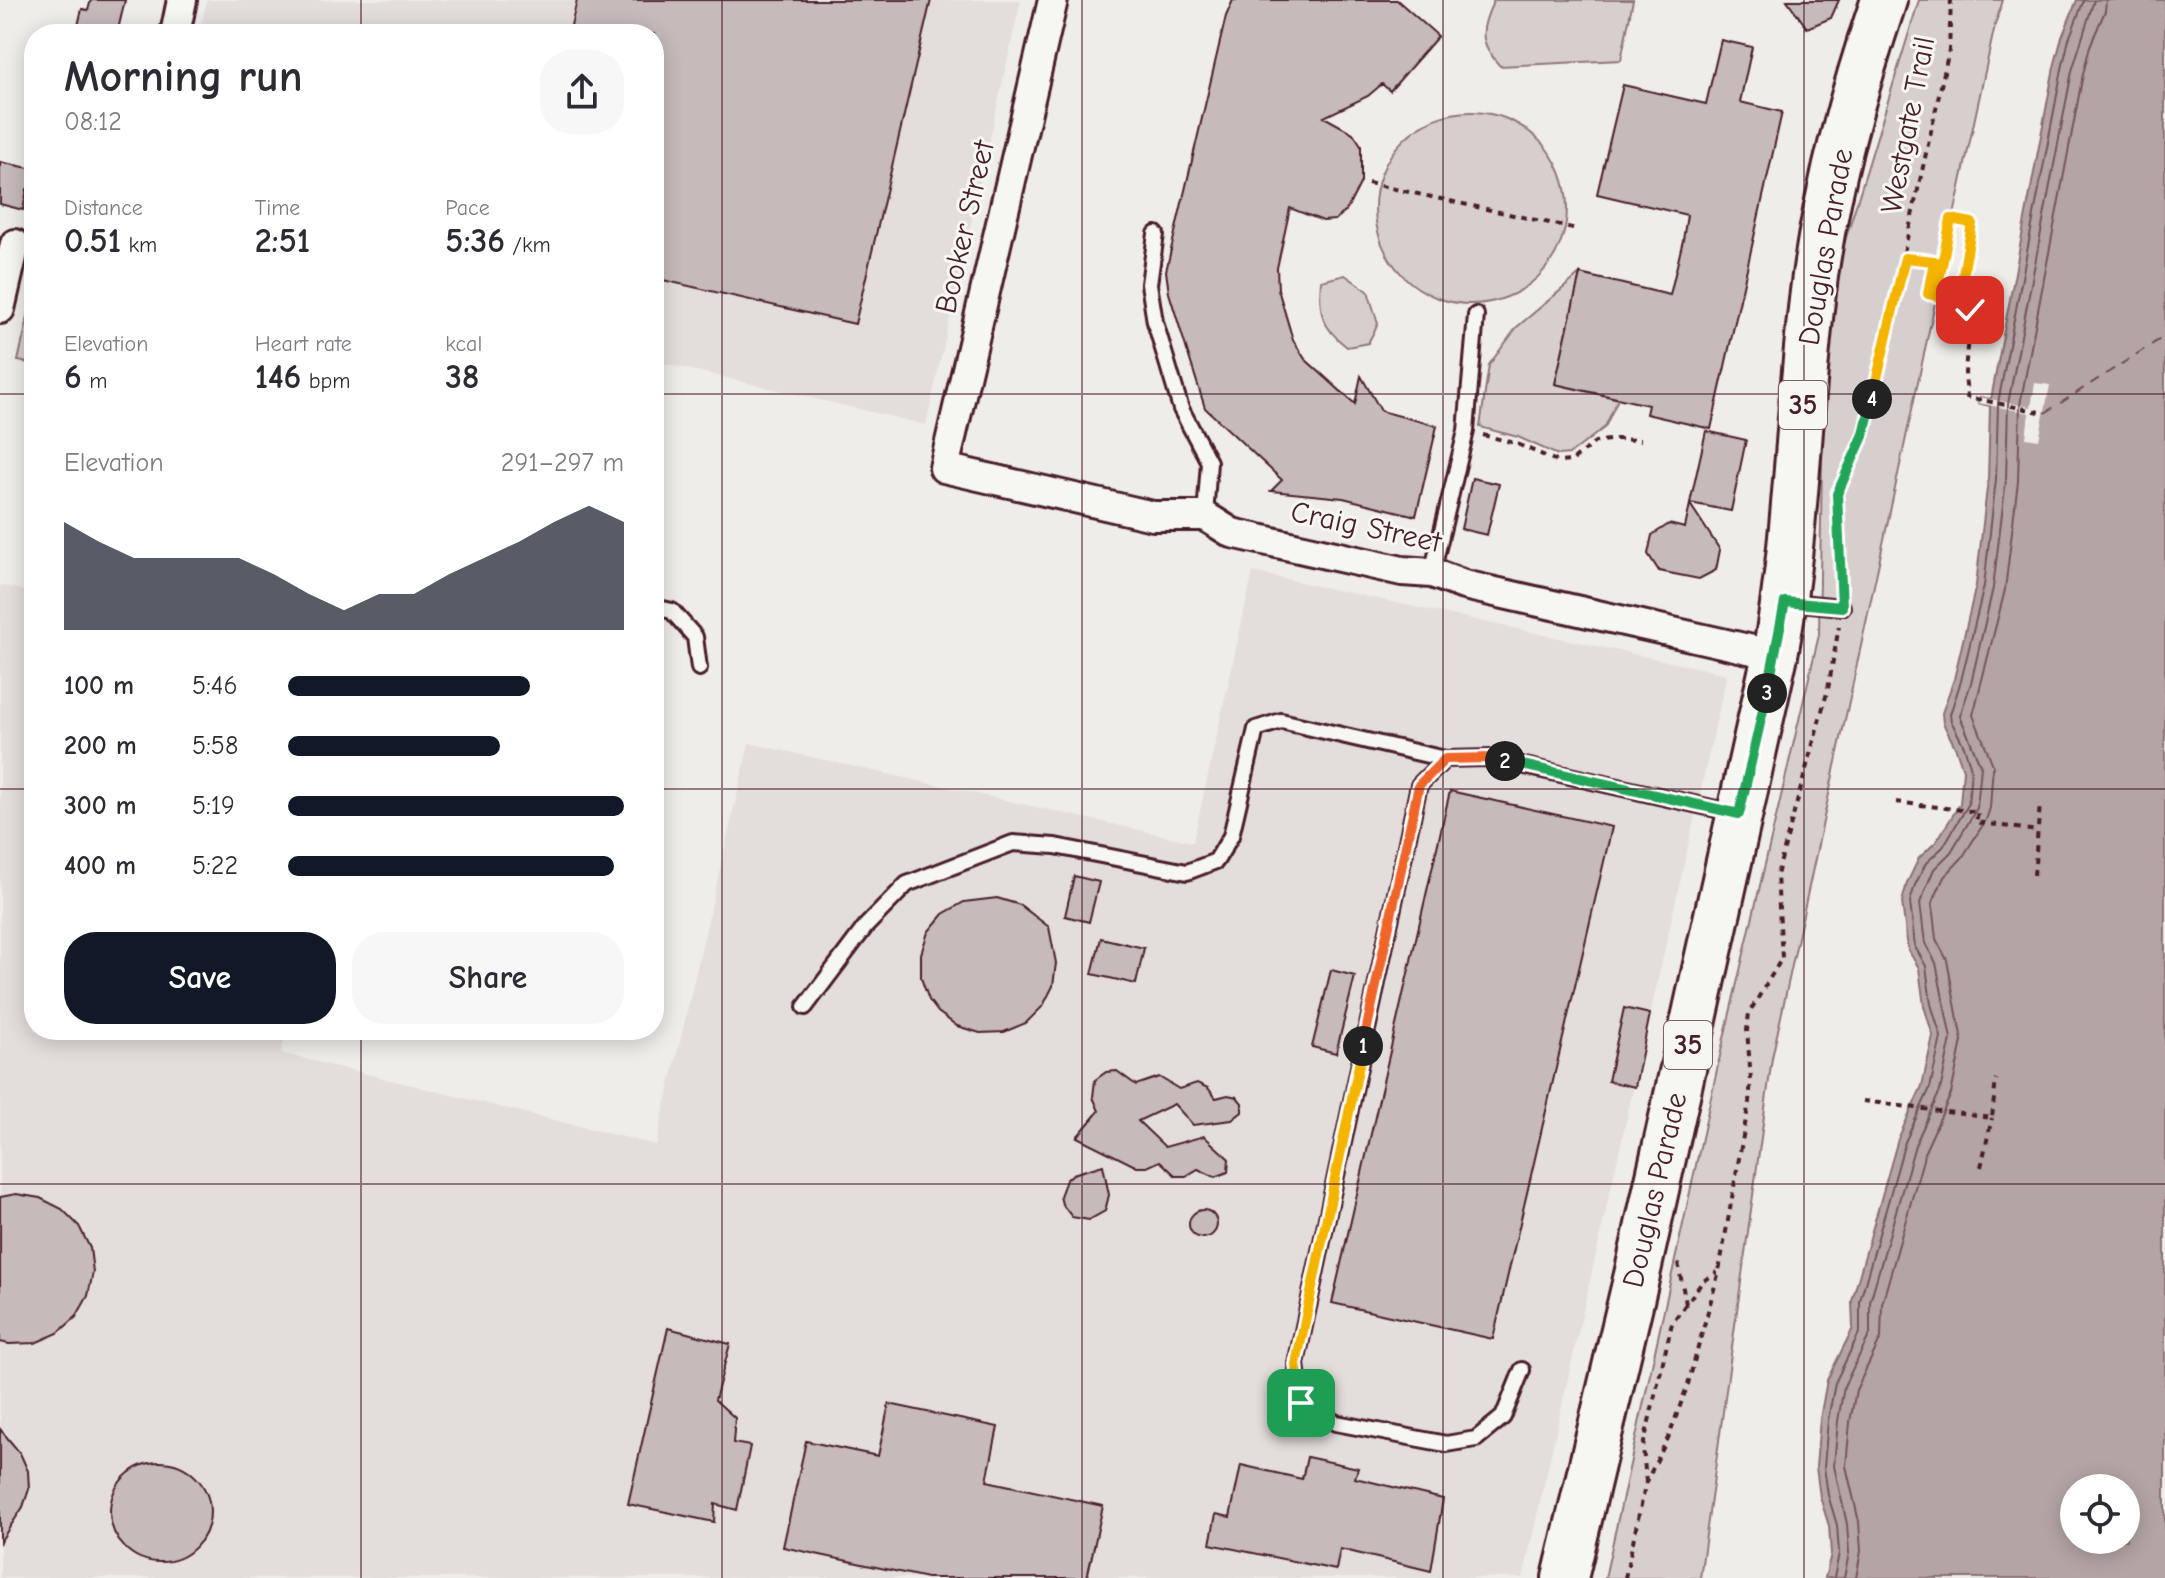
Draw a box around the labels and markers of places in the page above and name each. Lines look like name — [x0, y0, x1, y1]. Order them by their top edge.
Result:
pin — [1936, 276, 2004, 344]
pin: 4 — [1852, 379, 1892, 419]
pin: 3 — [1747, 673, 1787, 713]
pin: 2 — [1485, 741, 1525, 781]
pin: 1 — [1343, 1026, 1383, 1066]
pin — [1267, 1369, 1335, 1437]

